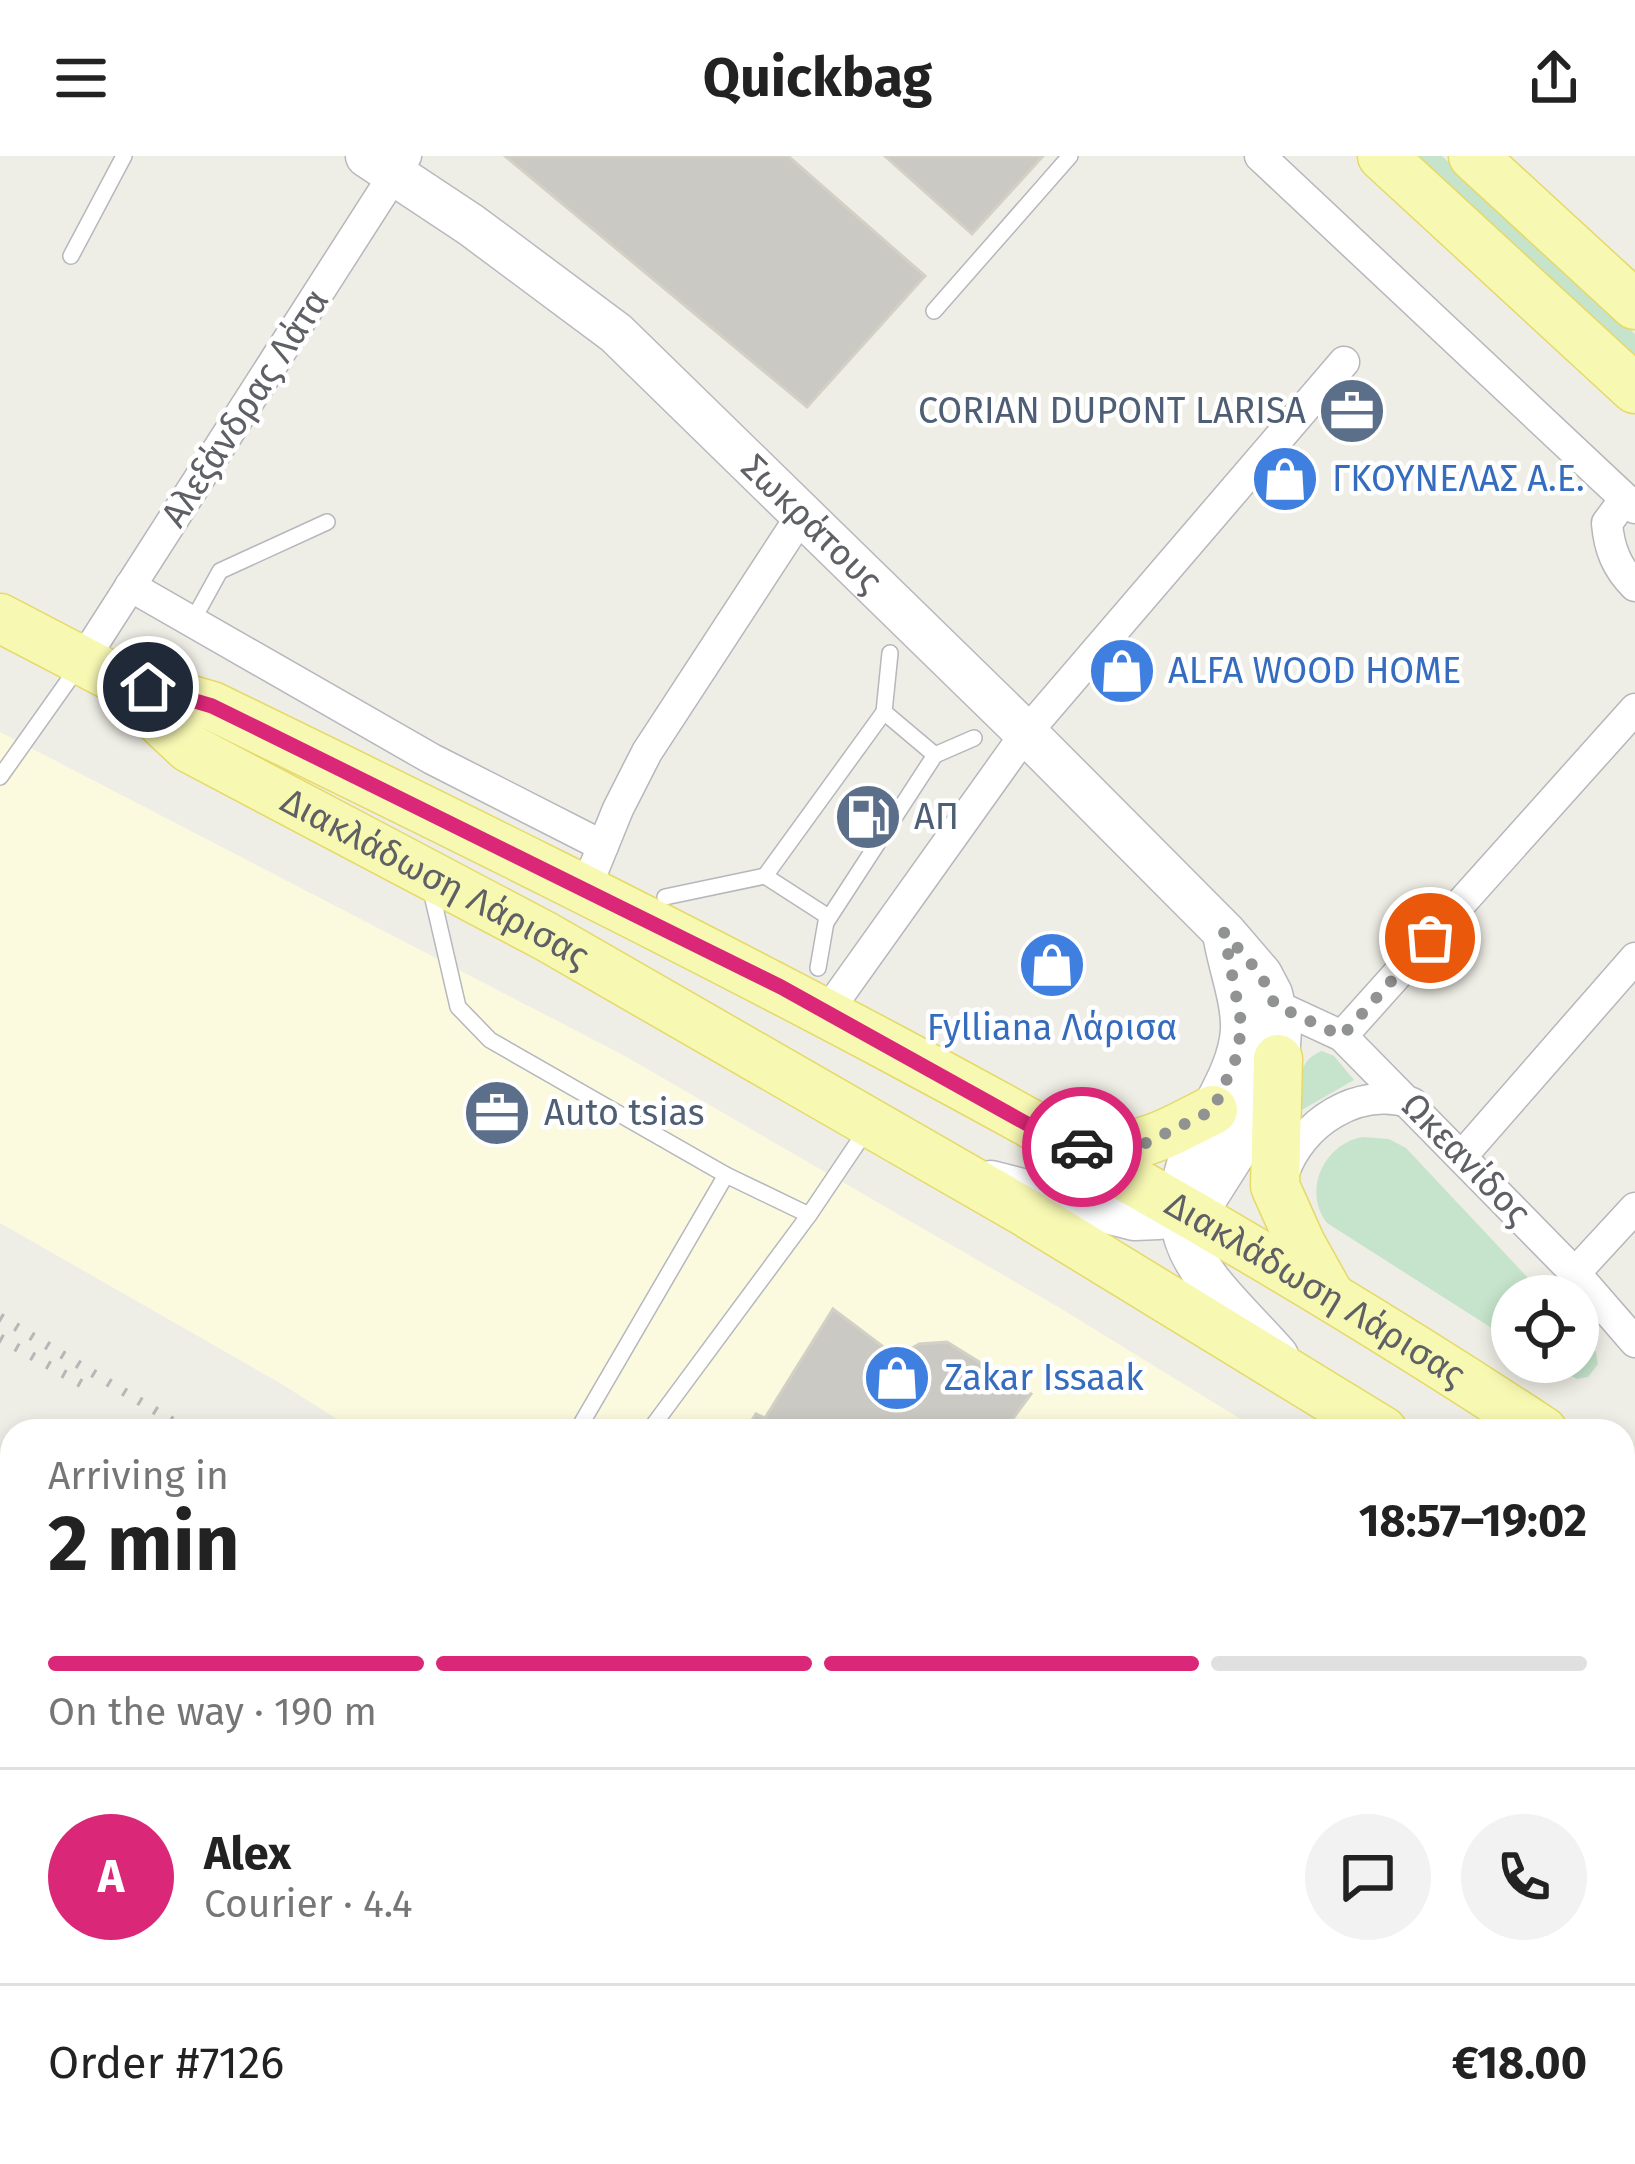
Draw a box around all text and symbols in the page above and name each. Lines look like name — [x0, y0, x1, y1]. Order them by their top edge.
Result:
icon: menu — [48, 45, 114, 111]
icon: share — [1521, 45, 1587, 111]
text: Quickbag — [703, 46, 932, 110]
street label: Αλεξάνδρας Λάτα — [152, 281, 338, 535]
office icon: CORIAN DUPONT LARISA — [1317, 376, 1387, 446]
place label: CORIAN DUPONT LARISA — [918, 389, 1306, 433]
shop icon: ΓΚΟΥΝΕΛΑΣ Α.Ε. — [1250, 444, 1320, 514]
street label: Σωκράτους — [732, 445, 892, 603]
place label: ΓΚΟΥΝΕΛΑΣ Α.Ε. — [1332, 457, 1585, 501]
pin — [97, 636, 199, 738]
shop icon: ALFA WOOD HOME — [1087, 636, 1157, 706]
place label: ALFA WOOD HOME — [1168, 649, 1461, 693]
icon: home — [115, 654, 181, 720]
street label: Διακλάδωση Λάρισας — [274, 779, 597, 978]
fuel station icon: ΑΠ — [833, 782, 903, 852]
place label: ΑΠ — [914, 795, 959, 839]
pin — [1379, 887, 1481, 989]
icon: bag — [1397, 905, 1463, 971]
shop icon: Fylliana Λάρισα — [1017, 930, 1087, 1000]
place label: Fylliana Λάρισα — [927, 1006, 1177, 1050]
office icon: Auto tsias — [462, 1078, 532, 1148]
street label: Ωκεανίδος — [1392, 1084, 1540, 1235]
courier — [1022, 1087, 1142, 1207]
place label: Auto tsias — [544, 1091, 705, 1135]
icon: car — [1049, 1114, 1115, 1180]
street label: Διακλάδωση Λάρισας — [1157, 1182, 1473, 1397]
map controls — [1491, 1275, 1599, 1383]
button: locate — [1491, 1275, 1599, 1383]
shop icon: Zakar Issaak — [862, 1343, 932, 1413]
place label: Zakar Issaak — [944, 1356, 1144, 1400]
text: Arriving in — [48, 1453, 229, 1499]
text: 18:57–19:02 — [1359, 1494, 1587, 1548]
text: 2 min — [48, 1497, 240, 1591]
text: On the way · 190 m — [48, 1689, 377, 1735]
button: chat — [1305, 1814, 1431, 1940]
button: phone — [1461, 1814, 1587, 1940]
text: Alex — [204, 1827, 291, 1881]
text: A — [98, 1850, 124, 1904]
text: Courier · 4.4 — [204, 1881, 413, 1927]
text: Order #7126 — [48, 2036, 284, 2090]
text: €18.00 — [1452, 2036, 1587, 2090]

